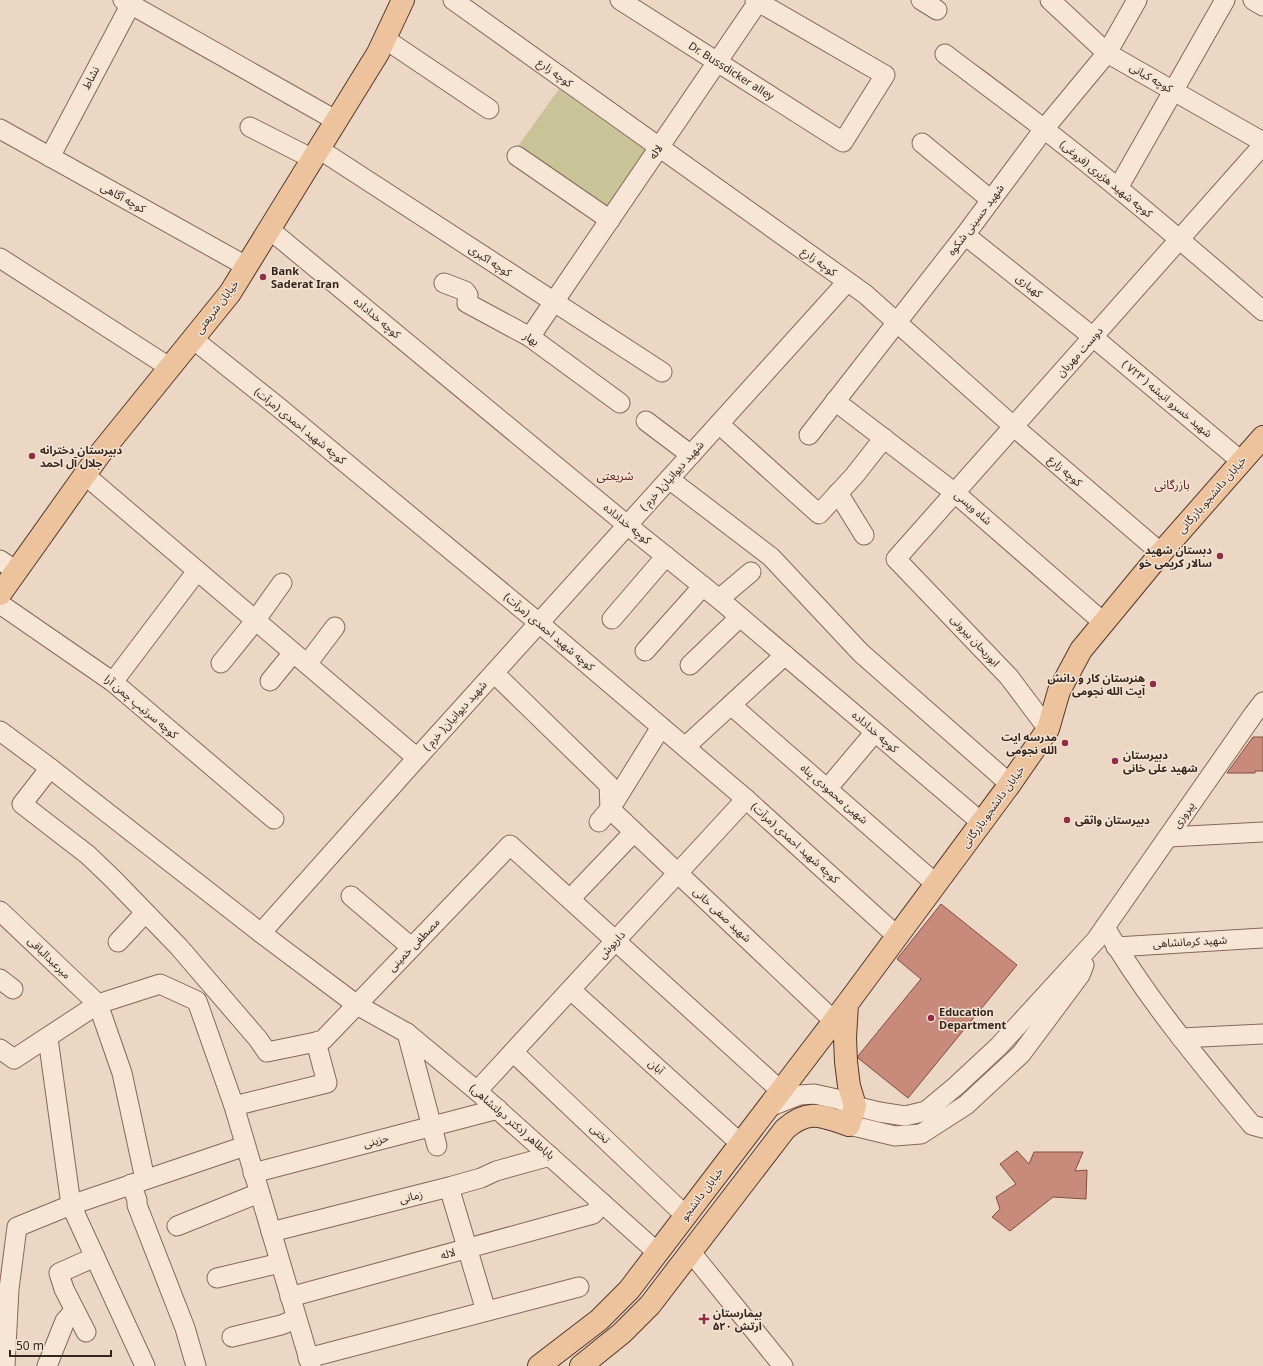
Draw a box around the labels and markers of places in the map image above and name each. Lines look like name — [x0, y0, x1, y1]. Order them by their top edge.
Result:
place label: Bank Saderat Iran — [271, 260, 339, 296]
marker: Bank Saderat Iran — [258, 272, 268, 282]
place label: دبیرستان دخترانه جلال آل احمد — [40, 439, 122, 475]
marker: دبیرستان دخترانه جلال آل احمد — [27, 451, 37, 461]
place label: دبستان شهید سالار کریمی خو — [1139, 539, 1212, 575]
marker: دبستان شهید سالار کریمی خو — [1215, 551, 1225, 561]
place label: هنرستان کار و دانش آیت الله نجومی — [1047, 667, 1145, 703]
marker: هنرستان کار و دانش آیت الله نجومی — [1148, 679, 1158, 689]
place label: مدرسه ایت الله نجومی — [1001, 726, 1057, 762]
marker: مدرسه ایت الله نجومی — [1060, 738, 1070, 748]
place label: دبیرستان شهید علی خانی — [1123, 744, 1198, 780]
marker: دبیرستان شهید علی خانی — [1110, 756, 1120, 766]
place label: دبیرستان واثقی — [1075, 809, 1150, 832]
marker: دبیرستان واثقی — [1062, 815, 1072, 825]
place label: Education Department — [939, 1001, 1007, 1037]
marker: Education Department — [926, 1013, 936, 1023]
place label: بیمارستان ۵۲۰ ارتش — [713, 1302, 762, 1338]
marker: بیمارستان ۵۲۰ ارتش — [698, 1313, 710, 1325]

